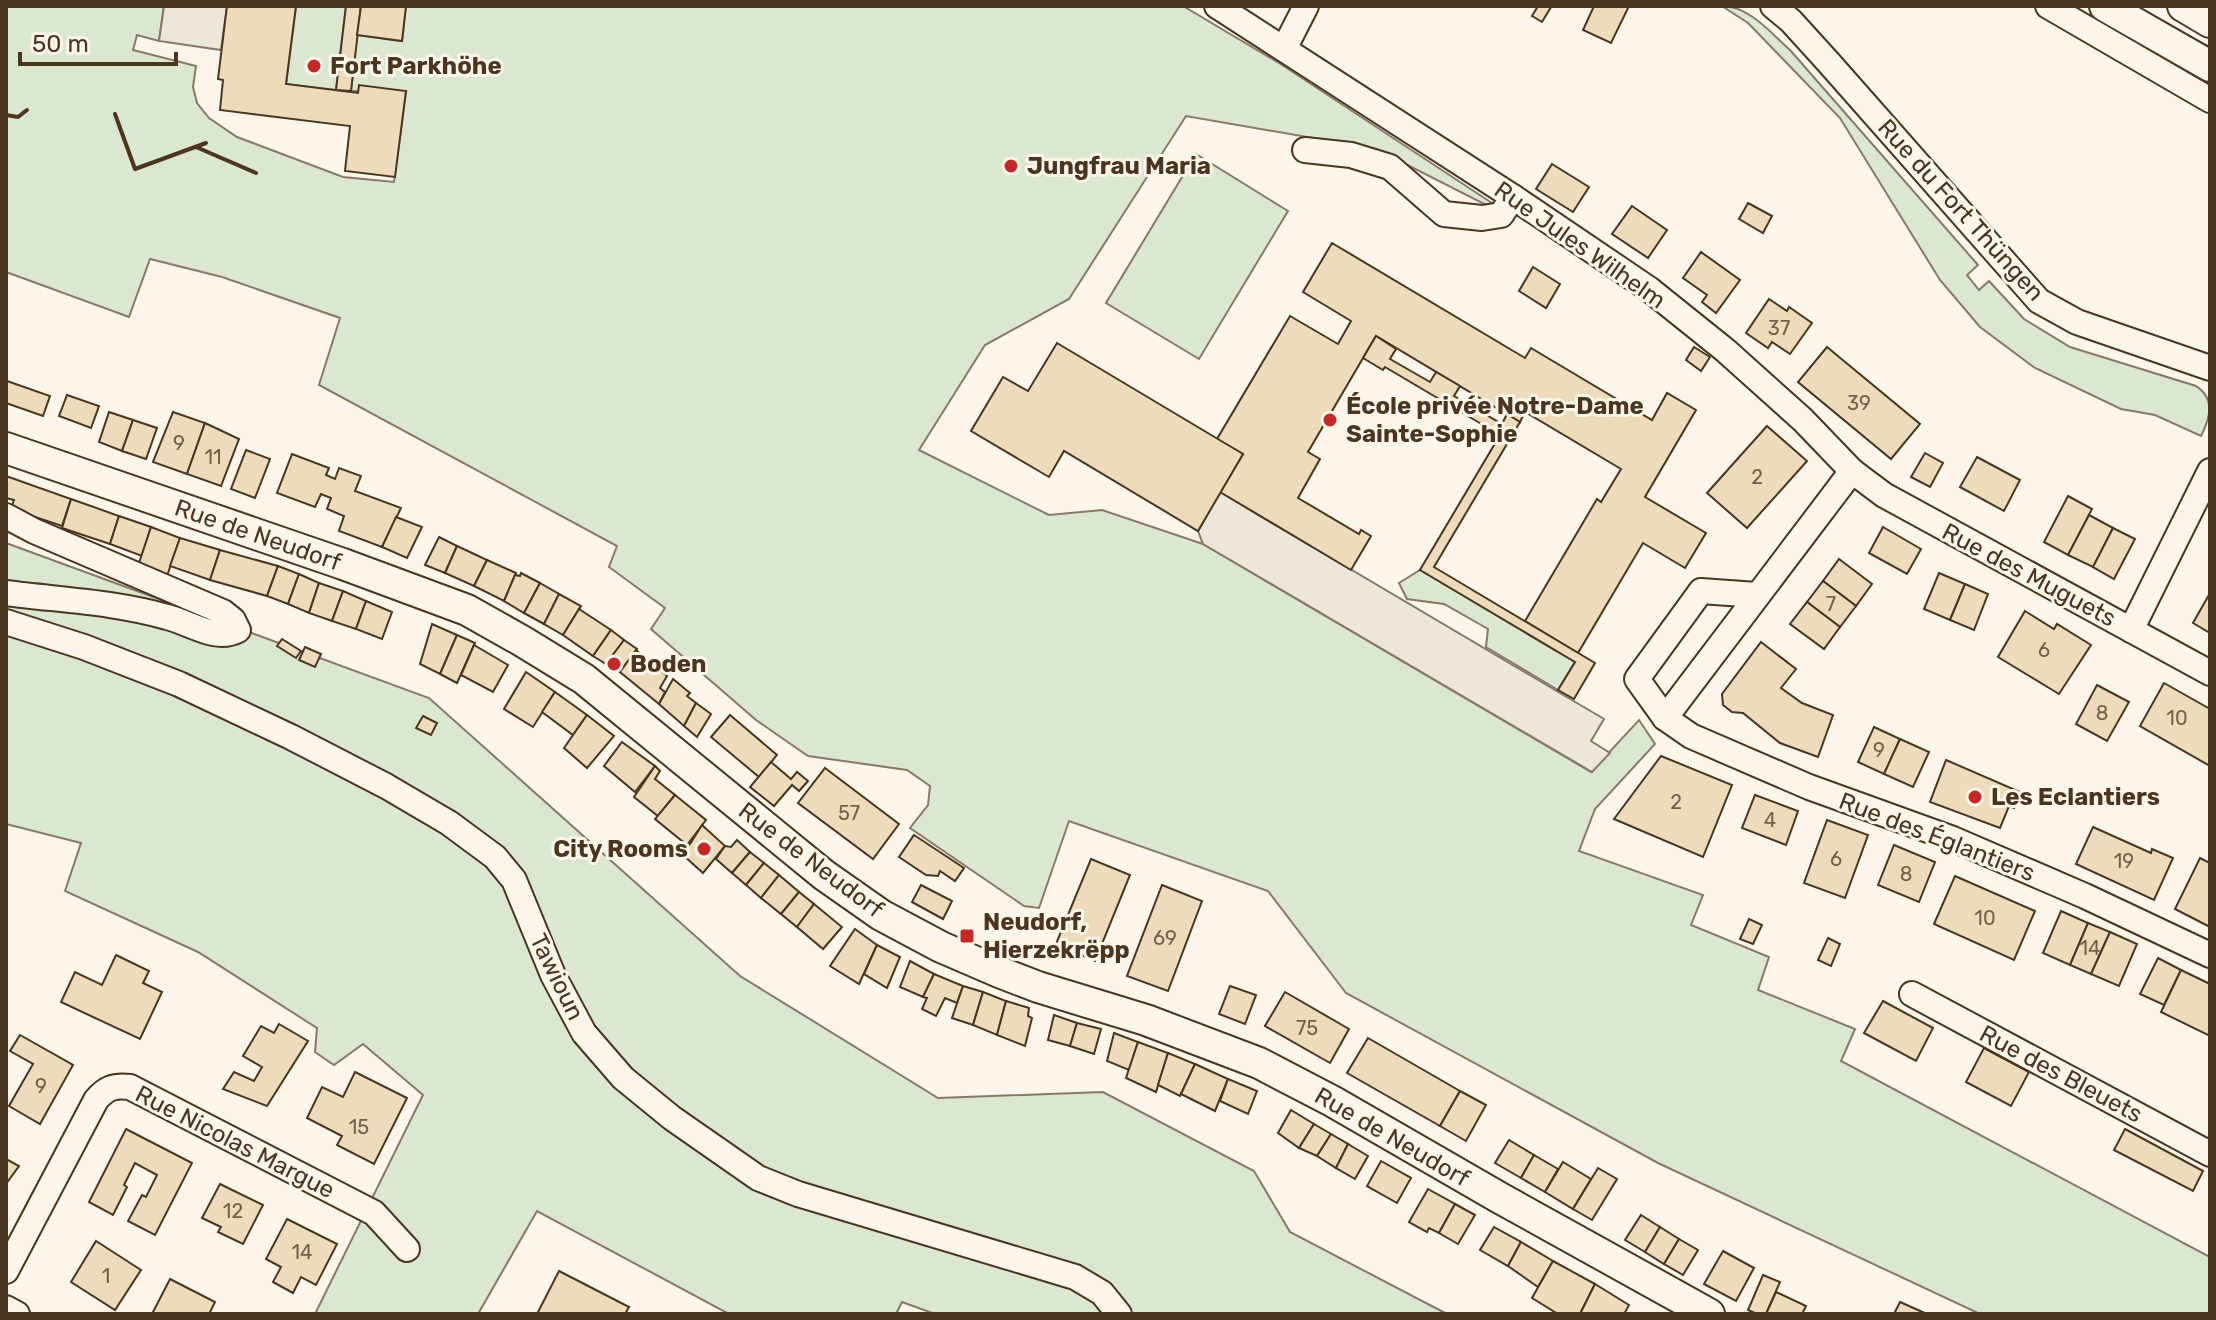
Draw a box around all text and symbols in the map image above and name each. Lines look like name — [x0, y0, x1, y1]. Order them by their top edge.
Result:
scale bar — [20, 16, 176, 66]
text: 50 m — [32, 30, 89, 58]
place label: Fort Parkhöhe — [330, 52, 502, 80]
marker: Fort Parkhöhe — [305, 57, 323, 75]
street label: Rue du Fort Thüngen — [1872, 113, 2050, 307]
place label: Jungfrau Maria — [1027, 152, 1211, 180]
marker: Jungfrau Maria — [1002, 157, 1020, 175]
street label: Rue Jules Wilhelm — [1489, 176, 1671, 314]
house number: 37 — [1768, 316, 1790, 340]
house number: 39 — [1847, 391, 1871, 415]
place label: École privée Notre-Dame Sainte-Sophie — [1346, 392, 1644, 448]
marker: École privée Notre-Dame Sainte-Sophie — [1321, 411, 1339, 429]
house number: 9 — [173, 431, 185, 455]
house number: 11 — [204, 445, 222, 469]
house number: 2 — [1751, 465, 1763, 489]
street label: Rue de Neudorf — [171, 493, 346, 577]
street label: Rue des Muguets — [1937, 517, 2121, 633]
house number: 7 — [1826, 592, 1836, 616]
house number: 6 — [2038, 638, 2050, 662]
place label: Boden — [630, 650, 706, 678]
marker: Boden — [605, 655, 623, 673]
house number: 8 — [2096, 701, 2108, 725]
house number: 10 — [2166, 706, 2188, 730]
house number: 9 — [1873, 738, 1885, 762]
place label: Les Eclantiers — [1991, 783, 2160, 811]
street label: Rue des Églantiers — [1835, 787, 2039, 887]
marker: Les Eclantiers — [1966, 788, 1984, 806]
house number: 2 — [1670, 790, 1682, 814]
street label: Rue de Neudorf — [733, 796, 890, 924]
house number: 57 — [838, 801, 860, 825]
house number: 4 — [1764, 808, 1776, 832]
place label: City Rooms — [553, 835, 688, 863]
marker: City Rooms — [695, 840, 713, 858]
house number: 6 — [1830, 847, 1842, 871]
house number: 19 — [2114, 849, 2134, 873]
house number: 8 — [1900, 862, 1912, 886]
house number: 10 — [1974, 906, 1996, 930]
place label: Neudorf, Hierzekrëpp — [983, 908, 1130, 964]
house number: 69 — [1153, 926, 1177, 950]
marker: Neudorf, Hierzekrëpp — [958, 927, 976, 945]
street label: Tawioun — [524, 929, 590, 1025]
house number: 14 — [2080, 936, 2100, 960]
house number: 75 — [1296, 1016, 1318, 1040]
street label: Rue des Bleuets — [1975, 1019, 2147, 1129]
house number: 9 — [35, 1074, 47, 1098]
street label: Rue Nicolas Margue — [131, 1080, 339, 1204]
street label: Rue de Neudorf — [1310, 1081, 1475, 1193]
house number: 15 — [349, 1115, 369, 1139]
house number: 12 — [223, 1199, 243, 1223]
house number: 14 — [292, 1240, 312, 1264]
house number: 1 — [102, 1264, 110, 1288]

